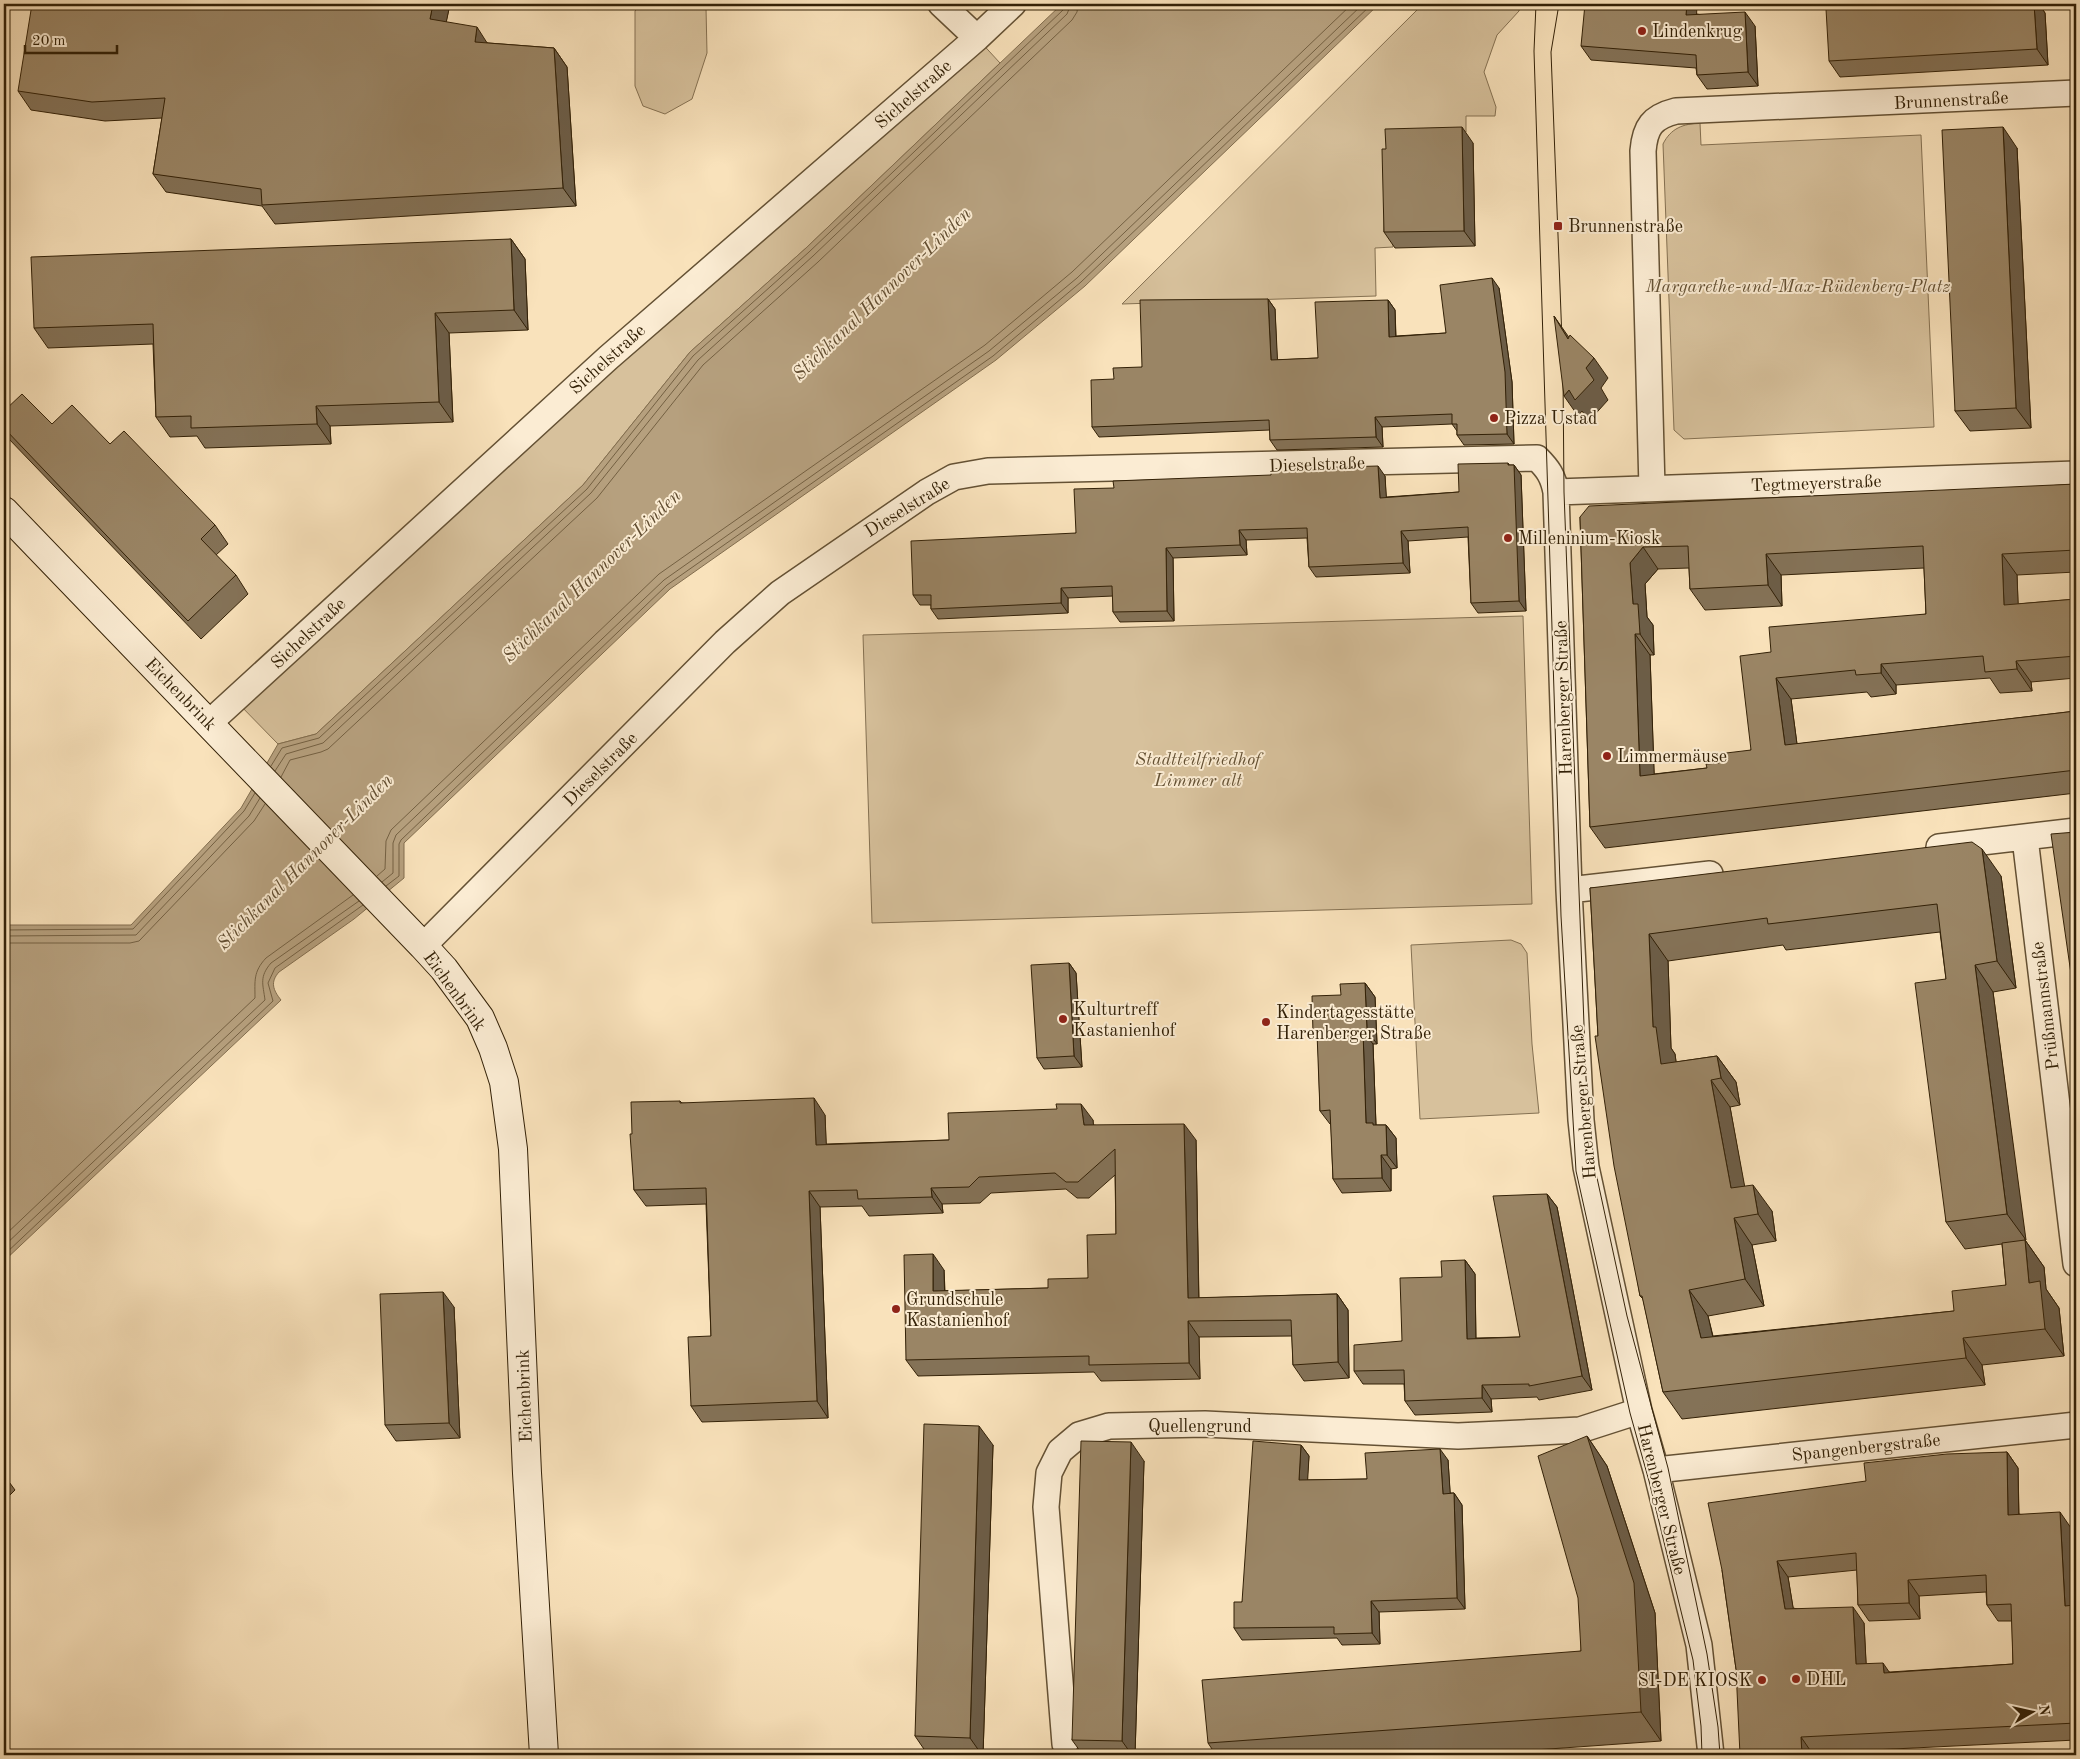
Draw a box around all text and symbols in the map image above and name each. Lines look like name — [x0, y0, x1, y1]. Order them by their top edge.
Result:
scale bar — [25, 22, 118, 54]
place label: Lindenkrug — [1652, 23, 1742, 41]
marker: Lindenkrug — [1636, 25, 1648, 37]
text: 20 m — [32, 34, 66, 49]
street label: Sichelstraße — [872, 57, 955, 133]
street label: Brunnenstraße — [1893, 89, 2009, 113]
water label: Stichkanal Hannover-Linden — [790, 205, 976, 385]
place label: Brunnenstraße — [1568, 218, 1683, 236]
marker: Brunnenstraße — [1552, 220, 1564, 232]
park label: Margarethe-und-Max-Rüdenberg-Platz — [1644, 278, 1951, 296]
street label: Sichelstraße — [566, 321, 649, 398]
place label: Pizza Ustad — [1504, 410, 1597, 428]
marker: Pizza Ustad — [1488, 412, 1500, 424]
street label: Dieselstraße — [1269, 454, 1365, 476]
street label: Tegtmeyerstraße — [1750, 473, 1882, 495]
street label: Dieselstraße — [862, 475, 953, 541]
water label: Stichkanal Hannover-Linden — [500, 487, 686, 667]
place label: Milleninium-Kiosk — [1518, 530, 1660, 548]
marker: Milleninium-Kiosk — [1502, 532, 1514, 544]
street label: Sichelstraße — [268, 595, 350, 673]
street label: Harenberger Straße — [1552, 620, 1576, 776]
street label: Eichenbrink — [141, 655, 219, 735]
street label: Dieselstraße — [560, 729, 641, 810]
place label: Limmermäuse — [1617, 748, 1727, 766]
marker: Limmermäuse — [1601, 750, 1613, 762]
park label: Stadtteilfriedhof Limmer alt — [1135, 751, 1264, 790]
water label: Stichkanal Hannover-Linden — [214, 771, 397, 954]
street label: Prüßmannstraße — [2029, 941, 2063, 1071]
street label: Eichenbrink — [419, 948, 489, 1035]
place label: Kulturtreff Kastanienhof — [1073, 1001, 1177, 1040]
place label: Kindertagesstätte Harenberger Straße — [1276, 1004, 1431, 1043]
marker: Kulturtreff Kastanienhof — [1057, 1013, 1069, 1025]
marker: Kindertagesstätte Harenberger Straße — [1260, 1016, 1272, 1028]
street label: Harenberger Straße — [1568, 1024, 1600, 1180]
place label: Grundschule Kastanienhof — [906, 1291, 1010, 1330]
marker: Grundschule Kastanienhof — [890, 1303, 902, 1315]
street label: Eichenbrink — [514, 1349, 536, 1443]
street label: Quellengrund — [1148, 1418, 1252, 1436]
street label: Harenberger Straße — [1634, 1422, 1689, 1577]
street label: Spangenbergstraße — [1791, 1431, 1941, 1465]
place label: DHL — [1806, 1671, 1846, 1689]
place label: SI-DE KIOSK — [1638, 1672, 1752, 1690]
marker: DHL — [1790, 1673, 1802, 1685]
marker: SI-DE KIOSK — [1756, 1674, 1768, 1686]
north arrow — [2008, 1686, 2058, 1736]
text: N — [2036, 1704, 2052, 1717]

